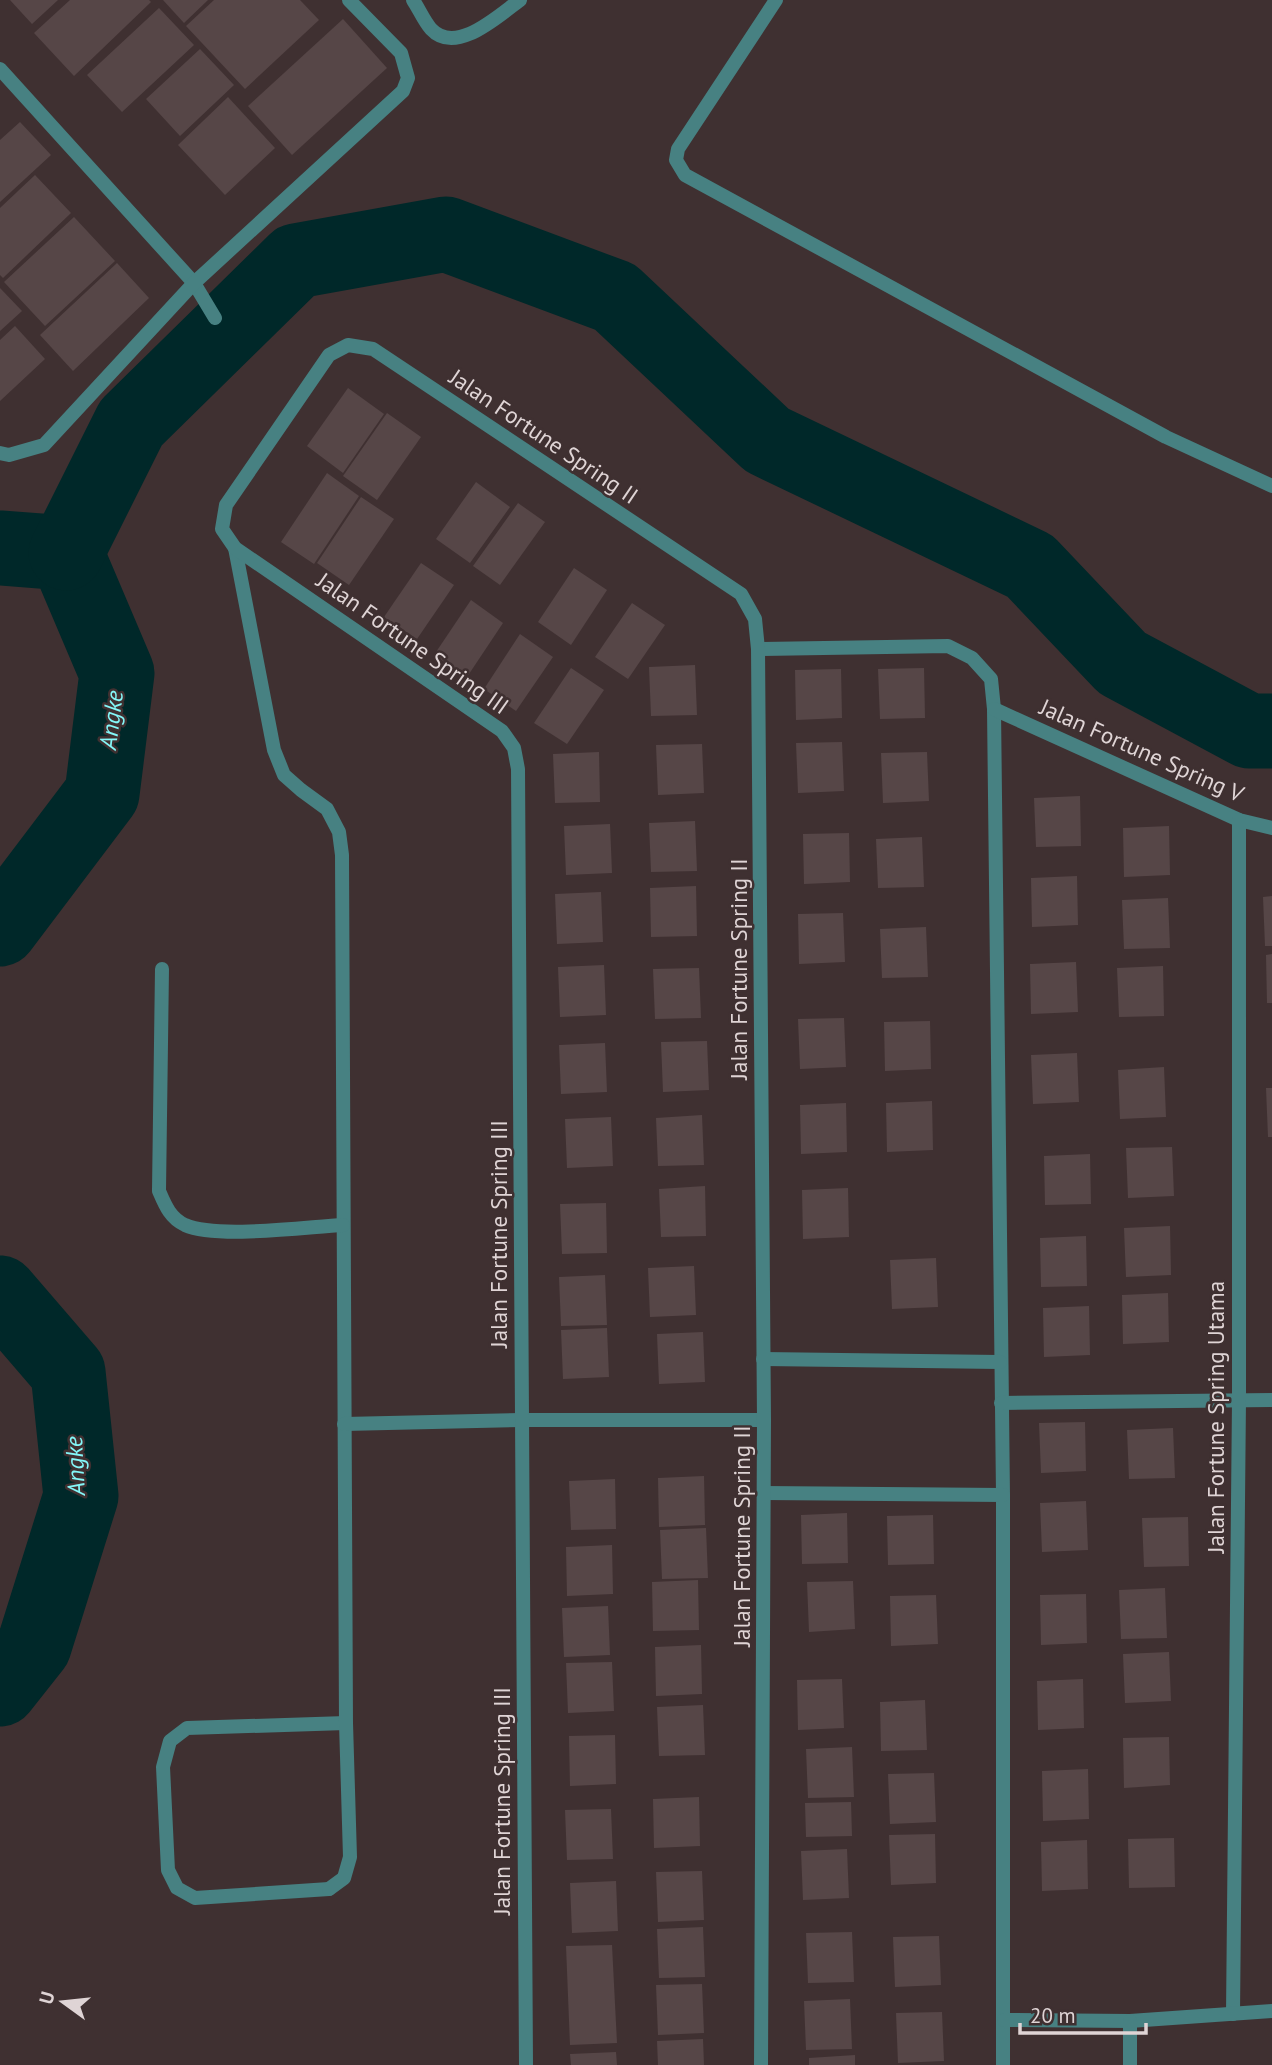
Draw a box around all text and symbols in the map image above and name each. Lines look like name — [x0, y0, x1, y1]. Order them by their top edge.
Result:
street label: Jalan Fortune Spring II — [443, 362, 644, 510]
street label: Jalan Fortune Spring III — [310, 565, 515, 720]
water label: Angke — [92, 689, 130, 752]
street label: Jalan Fortune Spring V — [1035, 692, 1249, 808]
street label: Jalan Fortune Spring II — [724, 858, 753, 1081]
street label: Jalan Fortune Spring III — [484, 1120, 513, 1349]
street label: Jalan Fortune Spring Utama — [1201, 1281, 1230, 1554]
street label: Jalan Fortune Spring II — [727, 1425, 756, 1648]
water label: Angke — [58, 1436, 92, 1497]
street label: Jalan Fortune Spring III — [487, 1687, 516, 1916]
north arrow — [28, 1967, 98, 2037]
text: U — [33, 1989, 60, 2006]
scale bar — [1020, 1992, 1146, 2036]
text: 20 m — [1030, 2002, 1076, 2029]

